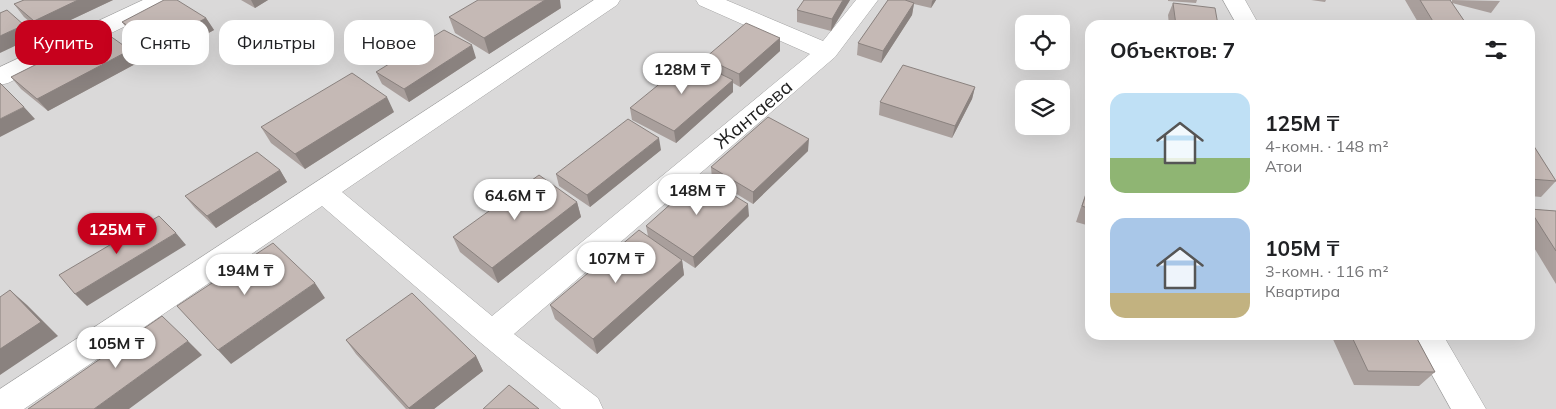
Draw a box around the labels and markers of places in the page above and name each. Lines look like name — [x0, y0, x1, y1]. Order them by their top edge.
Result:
pin: 128M ₸ — [641, 52, 723, 95]
pin: 148M ₸ — [656, 174, 738, 216]
pin: 64.6M ₸ — [469, 178, 561, 221]
pin: 125M ₸ — [76, 212, 158, 255]
pin: 107M ₸ — [575, 242, 657, 284]
pin: 194M ₸ — [204, 254, 286, 296]
pin: 105M ₸ — [75, 326, 157, 369]

